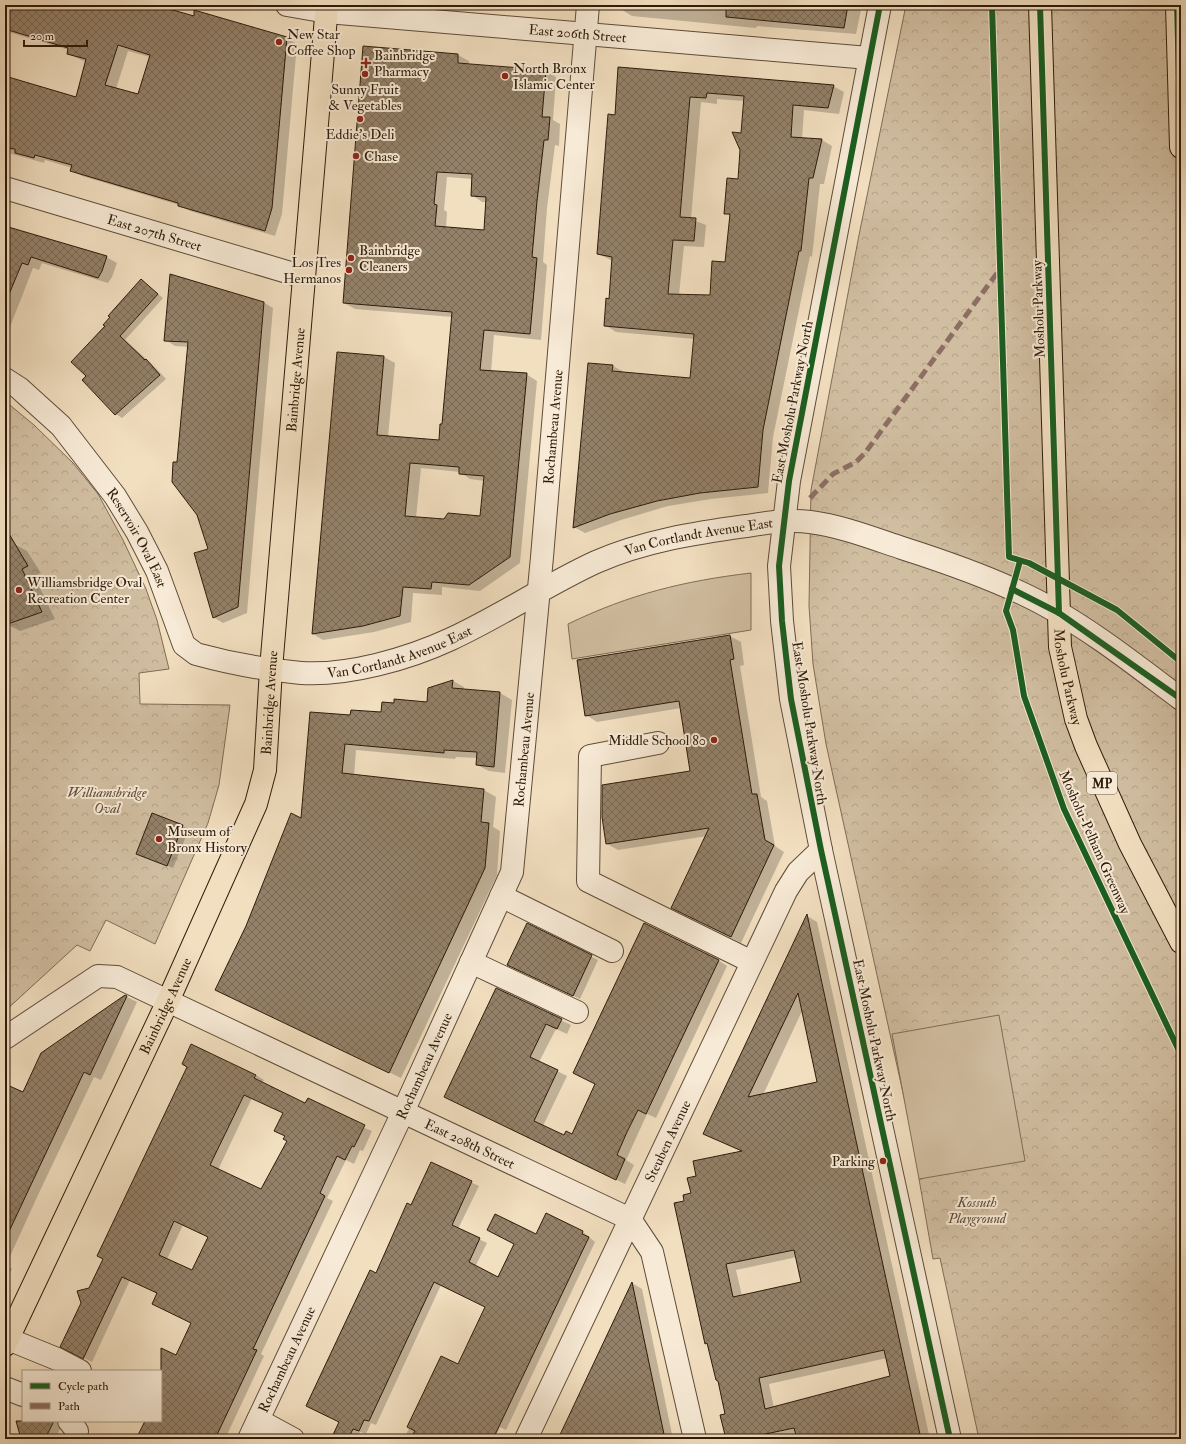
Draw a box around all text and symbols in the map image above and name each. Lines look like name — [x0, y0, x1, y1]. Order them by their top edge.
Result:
street label: East 206th Street — [528, 21, 628, 46]
scale bar — [24, 22, 87, 48]
place label: New Star Coffee Shop — [287, 26, 356, 60]
text: 20 m — [30, 29, 55, 44]
marker: New Star Coffee Shop — [274, 37, 284, 47]
place label: Bainbridge Pharmacy — [374, 47, 435, 81]
marker: Bainbridge Pharmacy — [361, 58, 371, 68]
place label: North Bronx Islamic Center — [513, 60, 596, 93]
marker: Sunny Fruit & Vegetables — [360, 69, 370, 79]
marker: North Bronx Islamic Center — [500, 71, 510, 81]
place label: Sunny Fruit & Vegetables — [328, 81, 402, 114]
marker: Eddie's Deli — [355, 114, 365, 124]
place label: Eddie's Deli — [325, 126, 395, 143]
place label: Chase — [364, 148, 398, 165]
marker: Chase — [351, 151, 361, 161]
street label: East 207th Street — [105, 211, 204, 255]
place label: Bainbridge Cleaners — [359, 242, 420, 275]
marker: Bainbridge Cleaners — [346, 253, 356, 263]
place label: Los Tres Hermanos — [283, 254, 341, 287]
street label: Mosholu Parkway — [1028, 259, 1050, 358]
marker: Los Tres Hermanos — [344, 265, 354, 275]
street label: East Mosholu Parkway North — [768, 319, 818, 485]
street label: Bainbridge Avenue — [283, 327, 309, 433]
street label: Rochambeau Avenue — [540, 369, 567, 485]
street label: Reservoir Oval East — [103, 485, 170, 590]
street label: Van Cortlandt Avenue East — [622, 514, 774, 560]
place label: Williamsbridge Oval Recreation Center — [26, 574, 143, 607]
marker: Williamsbridge Oval Recreation Center — [14, 585, 24, 595]
street label: Van Cortlandt Avenue East — [326, 622, 475, 682]
street label: Mosholu Parkway — [1050, 628, 1086, 729]
street label: East Mosholu Parkway North — [787, 640, 831, 807]
street label: Bainbridge Avenue — [258, 650, 282, 756]
street label: Rochambeau Avenue — [510, 691, 538, 808]
place label: Middle School 80 — [608, 732, 706, 749]
marker: Middle School 80 — [709, 735, 719, 745]
street label: Mosholu-Pelham Greenway — [1054, 768, 1134, 918]
road number: MP — [1087, 772, 1117, 794]
park label: Williamsbridge Oval — [67, 784, 147, 817]
place label: Museum of Bronx History — [167, 823, 248, 857]
marker: Museum of Bronx History — [154, 834, 164, 844]
street label: Bainbridge Avenue — [136, 955, 195, 1057]
street label: East Mosholu Parkway North — [848, 957, 900, 1124]
street label: Rochambeau Avenue — [393, 1010, 456, 1122]
street label: Steuben Avenue — [641, 1097, 695, 1185]
street label: East 208th Street — [422, 1115, 518, 1173]
place label: Parking — [832, 1153, 876, 1170]
marker: Parking — [878, 1156, 888, 1166]
park label: Kossuth Playground — [947, 1194, 1007, 1227]
street label: Rochambeau Avenue — [255, 1304, 319, 1415]
legend — [22, 1370, 162, 1422]
text: Cycle path — [58, 1379, 109, 1394]
text: Path — [58, 1399, 81, 1414]

